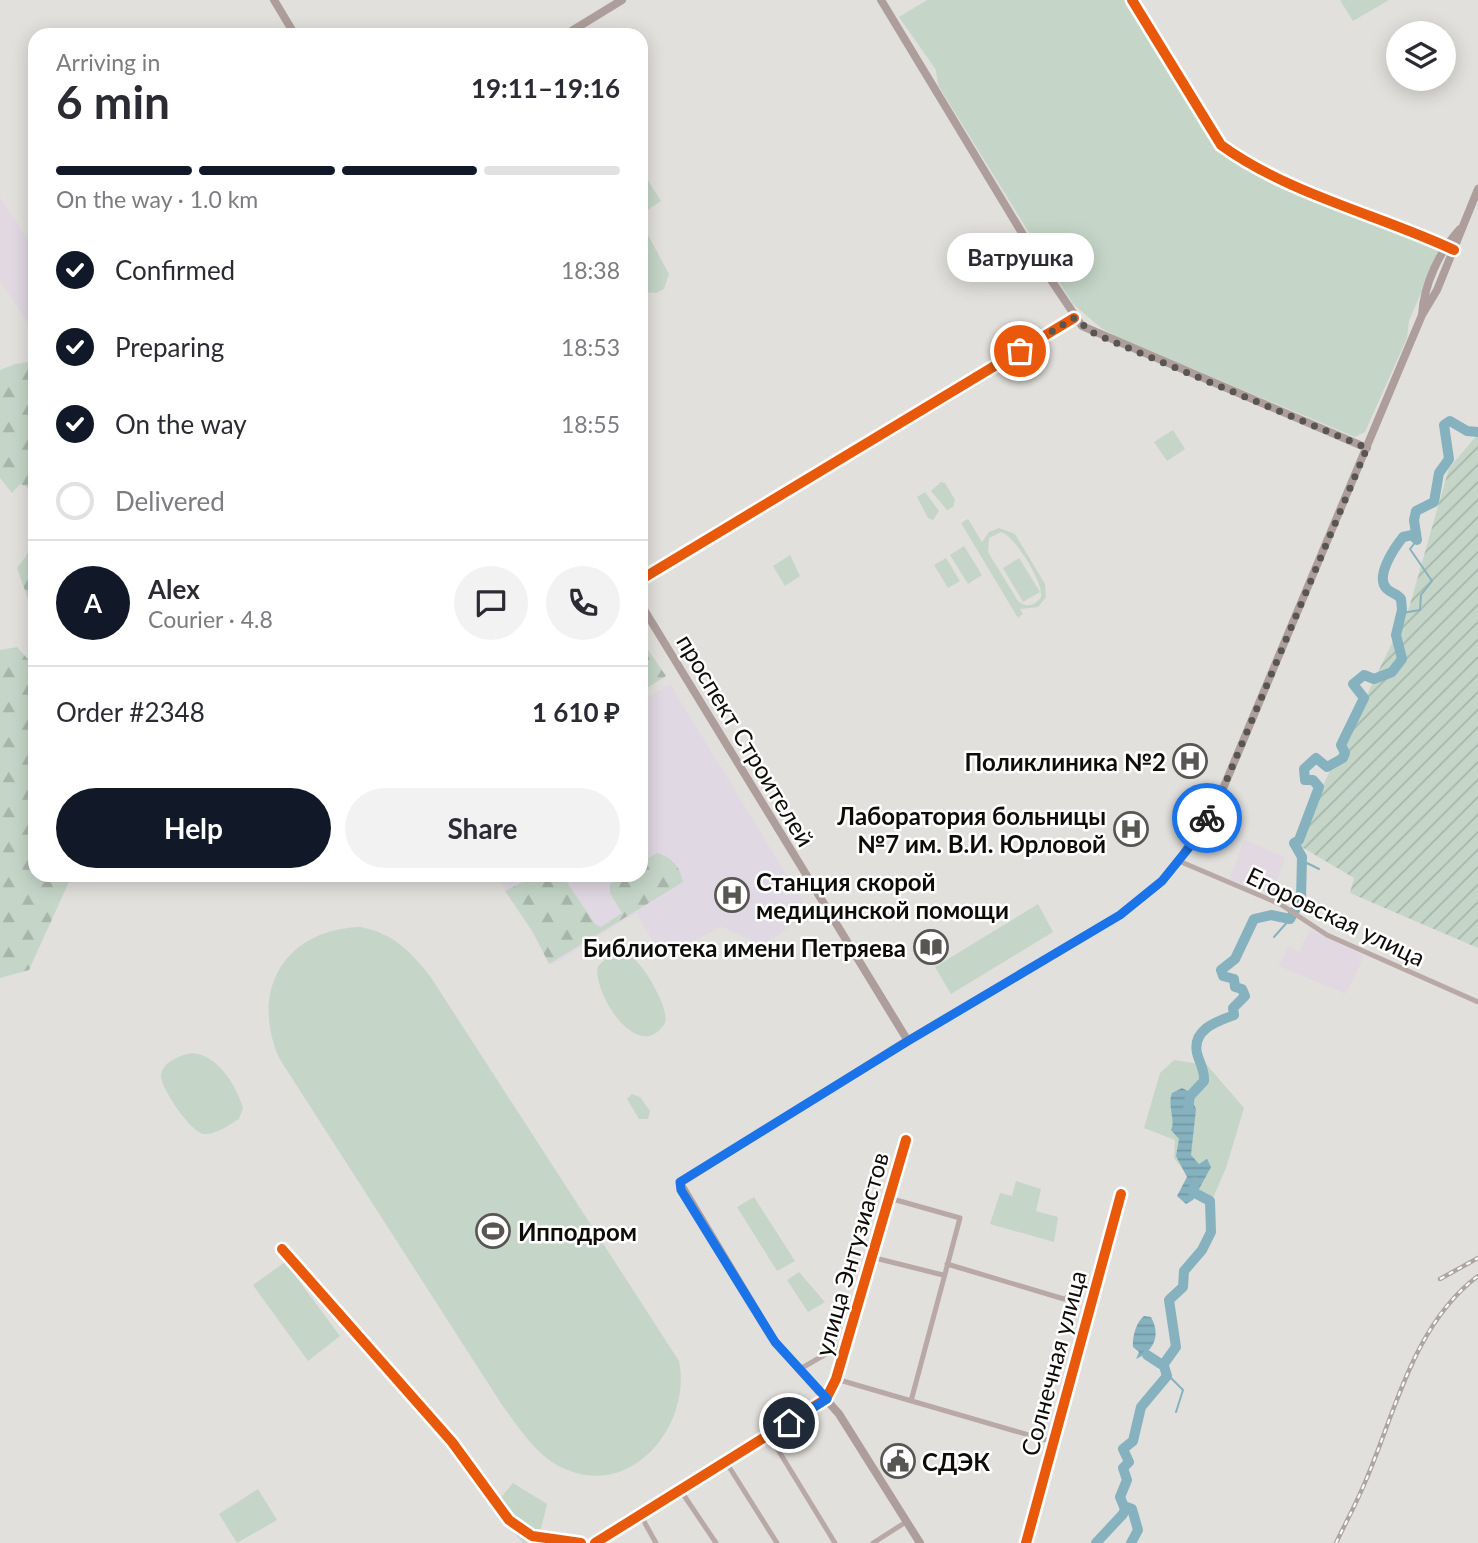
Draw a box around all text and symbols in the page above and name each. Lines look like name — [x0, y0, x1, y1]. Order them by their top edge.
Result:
map controls — [1386, 21, 1456, 91]
button: layers — [1386, 21, 1456, 91]
text: Arriving in — [56, 48, 160, 76]
text: 19:11–19:16 — [471, 72, 620, 104]
text: 6 min — [56, 74, 170, 129]
text: On the way · 1.0 km — [56, 185, 258, 213]
callout: Ватрушка — [946, 232, 1094, 281]
text: Ватрушка — [967, 243, 1074, 271]
icon: check — [56, 251, 94, 289]
text: Confirmed — [115, 254, 235, 286]
text: 18:38 — [561, 256, 620, 284]
pin — [990, 321, 1050, 381]
icon: check — [56, 328, 94, 366]
text: Preparing — [115, 331, 224, 363]
icon: bag — [1001, 332, 1039, 370]
text: 18:53 — [561, 333, 620, 361]
icon: check — [56, 405, 94, 443]
text: On the way — [115, 408, 247, 440]
text: 18:55 — [561, 410, 620, 438]
text: Delivered — [115, 485, 225, 517]
button: chat — [454, 566, 528, 640]
button: phone — [546, 566, 620, 640]
text: Alex — [148, 573, 200, 605]
text: A — [84, 587, 102, 619]
text: Courier · 4.8 — [148, 605, 273, 633]
street label: проспект Строителей — [671, 629, 821, 851]
text: Order #2348 — [56, 696, 205, 728]
text: 1 610 ₽ — [532, 696, 620, 728]
hospital icon: Поликлиника №2 — [1171, 742, 1209, 780]
place label: Поликлиника №2 — [964, 747, 1166, 776]
courier — [1172, 783, 1242, 853]
button: Help — [56, 788, 331, 868]
button: Share — [345, 788, 620, 868]
icon: bike — [1188, 799, 1226, 837]
place label: Лаборатория больницы №7 им. В.И. Юрловой — [836, 801, 1106, 858]
hospital icon: Лаборатория больницы №7 им. В.И. Юрловой — [1112, 810, 1150, 848]
street label: Егоровская улица — [1242, 860, 1430, 972]
place label: Станция скорой медицинской помощи — [756, 867, 1009, 924]
hospital icon: Станция скорой медицинской помощи — [713, 876, 751, 914]
library icon: Библиотека имени Петряева — [912, 928, 950, 966]
place label: Библиотека имени Петряева — [583, 933, 906, 962]
street label: улица Энтузиастов — [808, 1149, 894, 1359]
sports icon: Ипподром — [474, 1212, 512, 1250]
place label: Ипподром — [518, 1217, 637, 1246]
street label: Солнечная улица — [1014, 1267, 1092, 1459]
pin — [759, 1393, 819, 1453]
icon: home — [770, 1404, 808, 1442]
public building icon: СДЭК — [879, 1442, 917, 1480]
place label: СДЭК — [922, 1447, 990, 1476]

